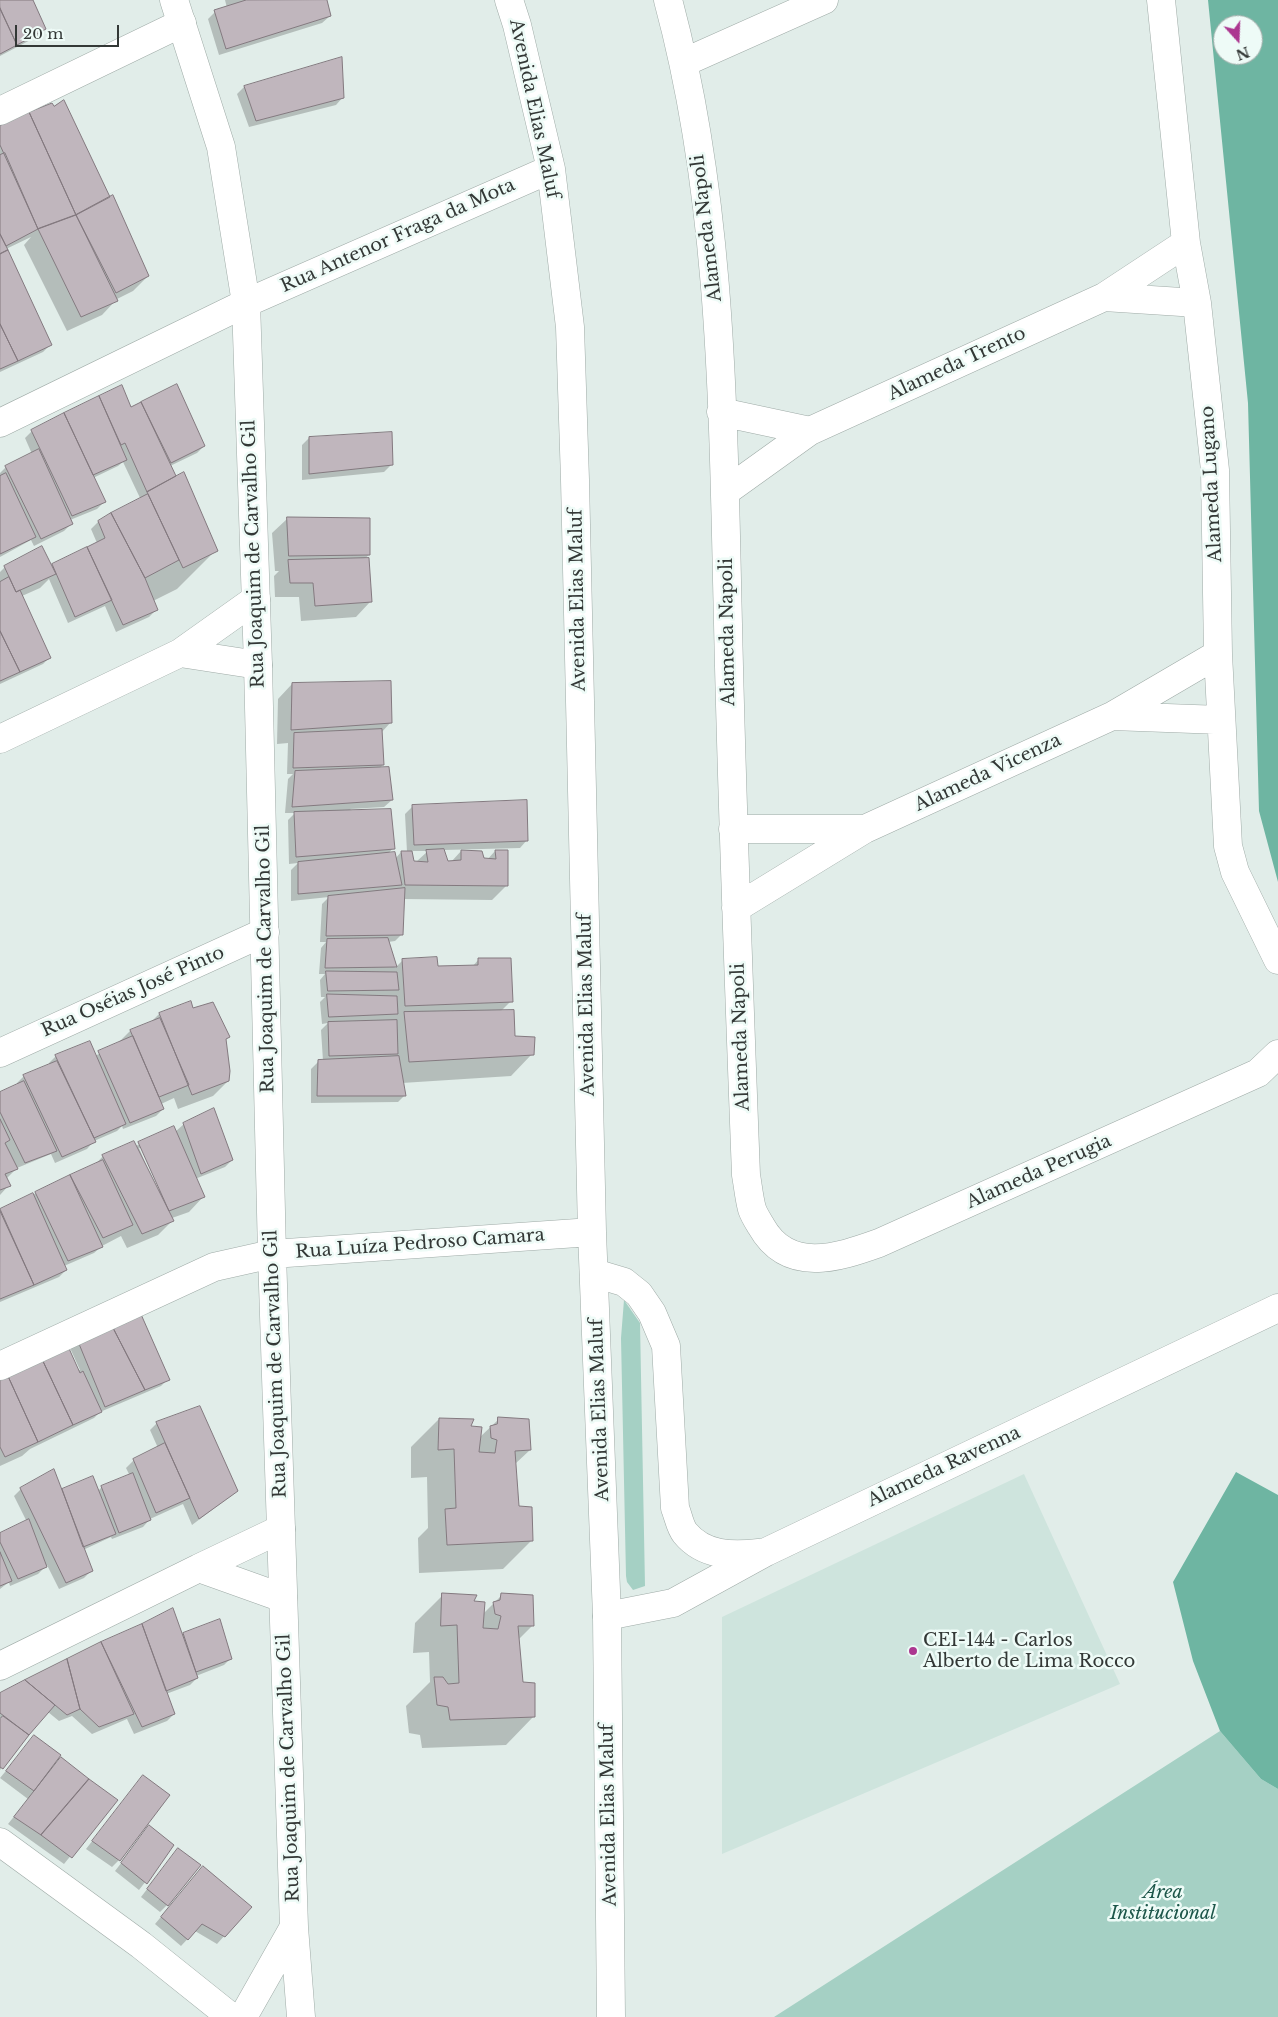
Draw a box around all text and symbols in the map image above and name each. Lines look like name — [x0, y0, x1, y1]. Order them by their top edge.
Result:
scale bar — [18, 15, 121, 47]
north arrow — [1213, 15, 1263, 65]
street label: Avenida Elias Maluf — [504, 17, 564, 201]
text: 20 m — [23, 24, 63, 43]
text: N — [1234, 42, 1252, 64]
street label: Alameda Napoli — [687, 153, 727, 303]
street label: Rua Antenor Fraga da Mota — [278, 174, 518, 298]
street label: Alameda Trento — [885, 323, 1029, 405]
street label: Alameda Lugano — [1197, 405, 1227, 563]
street label: Rua Joaquim de Carvalho Gil — [239, 420, 269, 688]
street label: Avenida Elias Maluf — [566, 508, 590, 692]
street label: Alameda Napoli — [716, 558, 740, 706]
street label: Alameda Vicenza — [911, 730, 1065, 816]
street label: Rua Joaquim de Carvalho Gil — [253, 825, 279, 1093]
street label: Avenida Elias Maluf — [575, 913, 599, 1097]
street label: Rua Oséias José Pinto — [38, 942, 228, 1042]
street label: Alameda Napoli — [728, 963, 754, 1111]
street label: Alameda Perugia — [963, 1130, 1115, 1214]
street label: Rua Luíza Pedroso Camara — [295, 1225, 545, 1263]
street label: Rua Joaquim de Carvalho Gil — [261, 1230, 291, 1498]
street label: Avenida Elias Maluf — [586, 1318, 614, 1502]
street label: Alameda Ravenna — [864, 1422, 1024, 1512]
place label: CEI-144 - Carlos Alberto de Lima Rocco — [923, 1630, 1135, 1672]
street label: Rua Joaquim de Carvalho Gil — [274, 1634, 304, 1902]
marker: CEI-144 - Carlos Alberto de Lima Rocco — [907, 1645, 919, 1657]
street label: Avenida Elias Maluf — [597, 1723, 621, 1907]
park label: Área Institucional — [1110, 1882, 1216, 1925]

